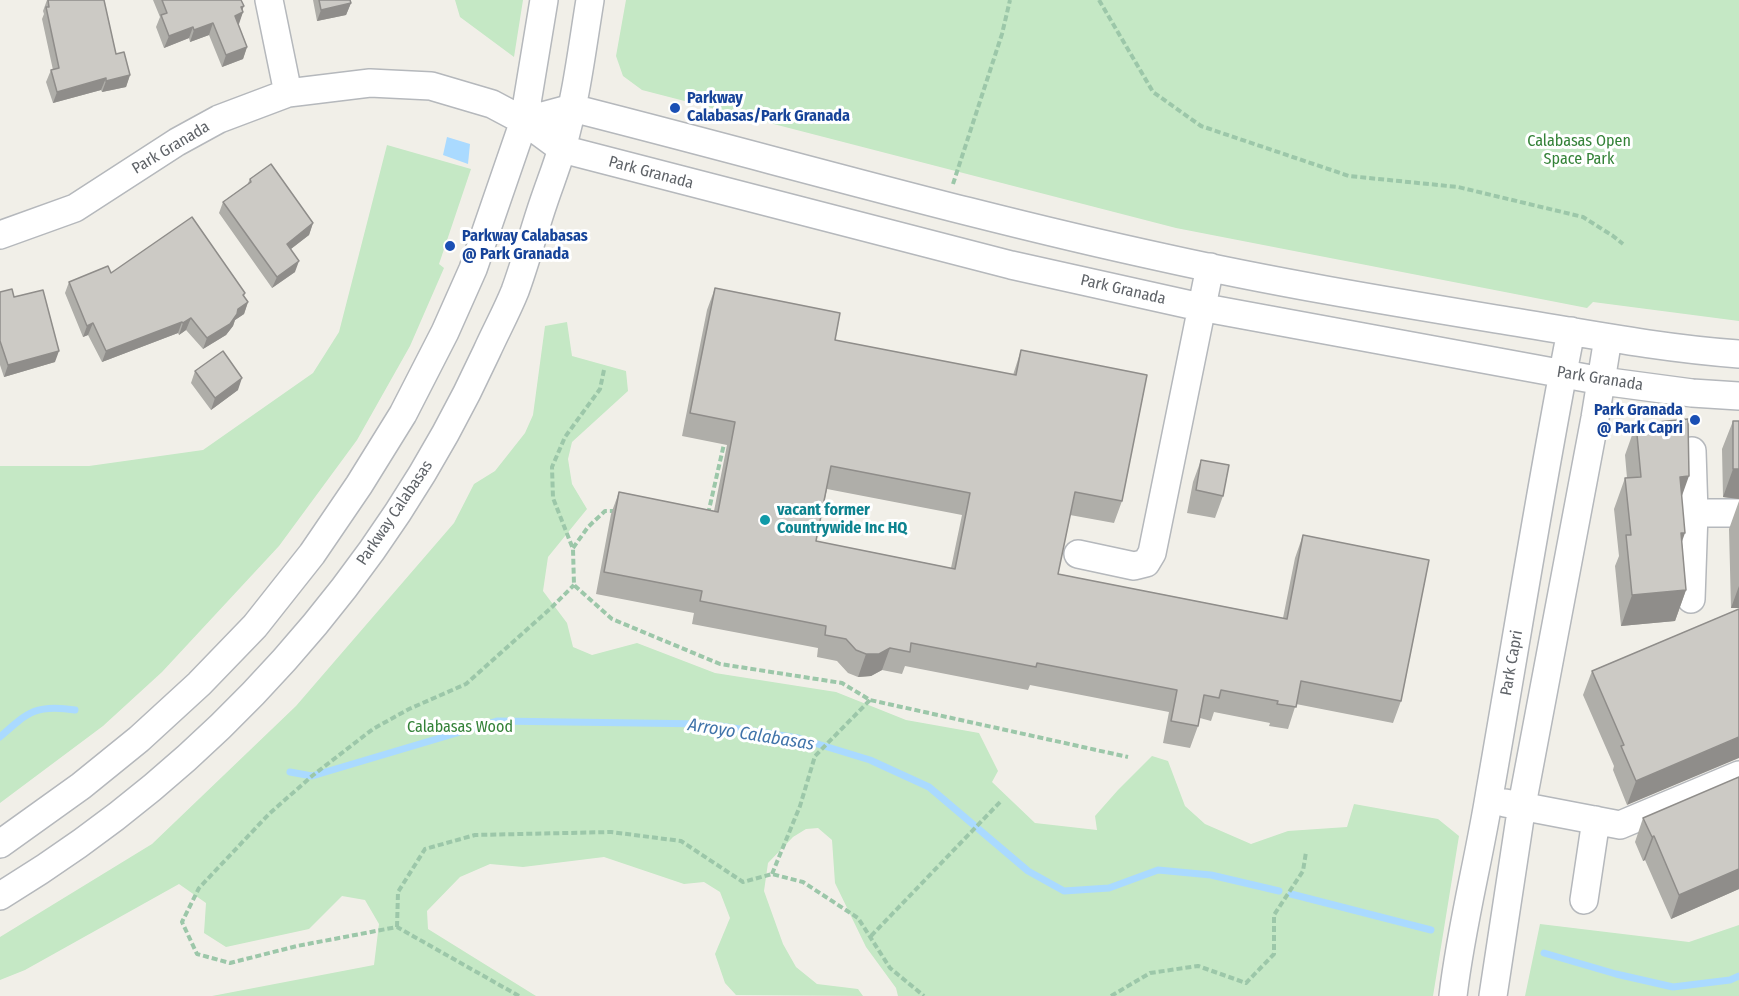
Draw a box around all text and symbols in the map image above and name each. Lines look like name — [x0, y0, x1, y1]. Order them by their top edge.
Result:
place label: Parkway Calabasas/Park Granada — [687, 89, 850, 127]
marker: Parkway Calabasas/Park Granada — [668, 101, 682, 115]
street label: Park Granada — [129, 117, 213, 179]
park label: Calabasas Open Space Park — [1527, 132, 1631, 170]
street label: Park Granada — [607, 152, 695, 194]
place label: Parkway Calabasas @ Park Granada — [462, 227, 588, 265]
marker: Parkway Calabasas @ Park Granada — [443, 239, 457, 253]
street label: Park Granada — [1078, 271, 1168, 309]
street label: Park Granada — [1556, 363, 1644, 395]
place label: Park Granada @ Park Capri — [1594, 401, 1683, 439]
marker: Park Granada @ Park Capri — [1688, 413, 1702, 427]
street label: Parkway Calabasas — [353, 457, 437, 569]
place label: vacant former Countrywide Inc HQ — [777, 501, 907, 539]
marker: vacant former Countrywide Inc HQ — [758, 513, 772, 527]
street label: Park Capri — [1497, 629, 1527, 697]
water label: Arroyo Calabasas — [686, 714, 816, 756]
park label: Calabasas Wood — [407, 718, 513, 738]

